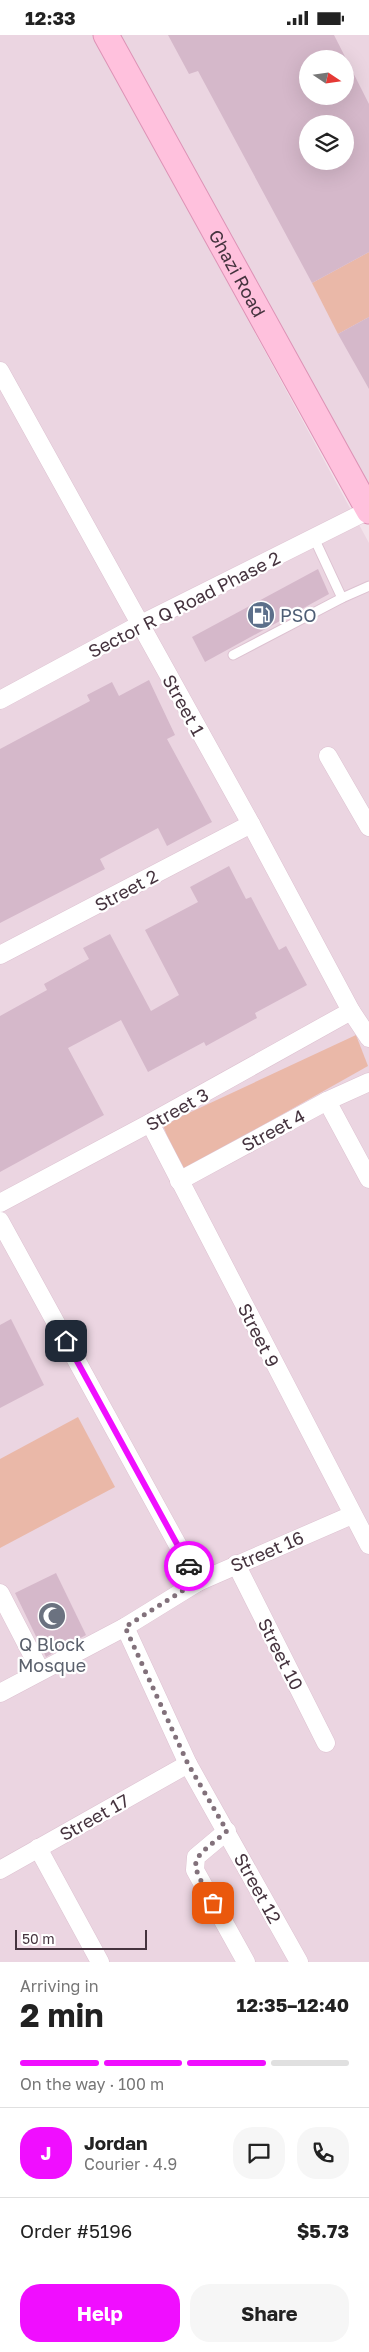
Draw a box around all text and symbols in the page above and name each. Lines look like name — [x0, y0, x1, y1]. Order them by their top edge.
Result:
text: 12:33 — [25, 6, 76, 29]
north arrow — [299, 50, 354, 105]
map controls — [299, 50, 354, 170]
button: layers — [299, 115, 354, 170]
street label: Ghazi Road — [205, 225, 271, 321]
street label: Sector R Q Road Phase 2 — [84, 546, 284, 662]
fuel station icon: PSO — [246, 600, 276, 630]
place label: PSO — [280, 604, 317, 626]
street label: Street 1 — [158, 671, 210, 740]
street label: Street 2 — [91, 864, 161, 916]
street label: Street 3 — [142, 1083, 212, 1135]
street label: Street 4 — [237, 1104, 309, 1156]
street label: Street 9 — [234, 1299, 284, 1371]
pin — [45, 1320, 87, 1362]
icon: home — [52, 1327, 80, 1355]
street label: Street 16 — [227, 1526, 307, 1576]
courier — [164, 1541, 214, 1591]
icon: car — [175, 1552, 203, 1580]
mosque icon: Q Block Mosque — [37, 1601, 67, 1631]
street label: Street 10 — [254, 1614, 308, 1694]
place label: Q Block Mosque — [18, 1633, 86, 1676]
street label: Street 17 — [55, 1789, 133, 1845]
street label: Street 12 — [230, 1849, 286, 1927]
pin — [192, 1882, 234, 1924]
icon: bag — [199, 1889, 227, 1917]
scale bar — [15, 1927, 148, 1950]
text: 50 m — [22, 1930, 55, 1947]
text: Arriving in — [20, 1976, 99, 1996]
text: 12:35–12:40 — [237, 1993, 349, 2016]
text: 2 min — [20, 1996, 104, 2034]
text: On the way · 100 m — [20, 2074, 164, 2094]
button: chat — [233, 2127, 285, 2179]
button: phone — [297, 2127, 349, 2179]
text: Jordan — [84, 2131, 148, 2154]
text: J — [41, 2141, 51, 2164]
text: Courier · 4.9 — [84, 2154, 177, 2174]
text: Order #5196 — [20, 2219, 132, 2242]
text: $5.73 — [297, 2219, 349, 2242]
button: Help — [20, 2284, 180, 2342]
button: Share — [190, 2284, 349, 2342]

